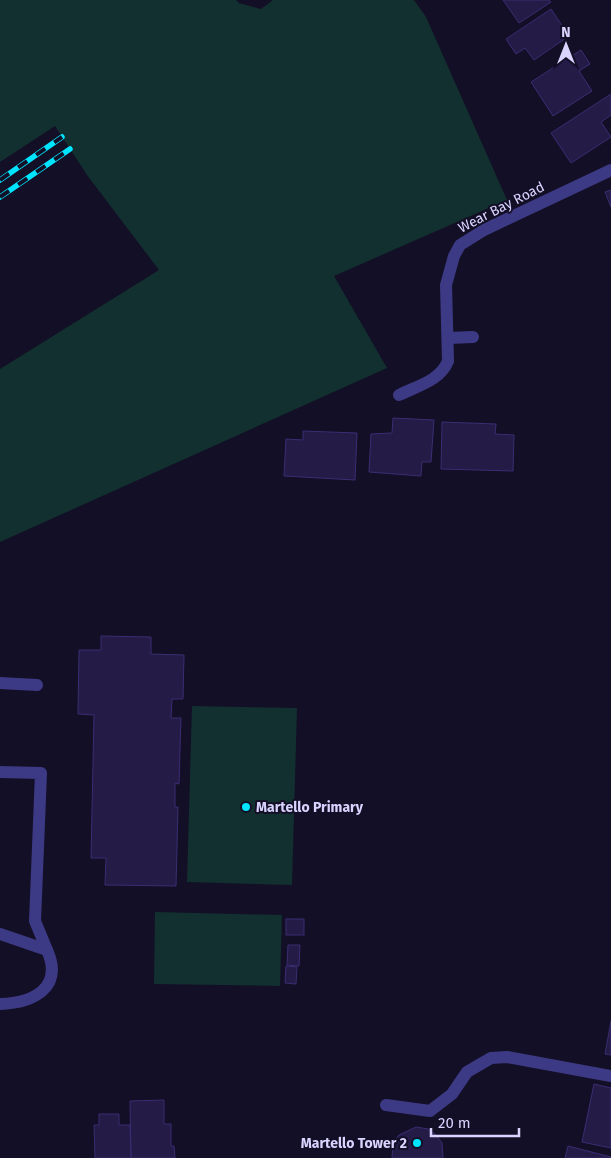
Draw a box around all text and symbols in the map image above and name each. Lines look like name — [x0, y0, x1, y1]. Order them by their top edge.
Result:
north arrow — [541, 20, 591, 70]
text: N — [561, 24, 571, 41]
street label: Wear Bay Road — [455, 178, 547, 236]
place label: Martello Primary — [256, 799, 364, 816]
marker: Martello Primary — [240, 801, 252, 813]
scale bar — [431, 1106, 518, 1138]
text: 20 m — [438, 1114, 471, 1132]
place label: Martello Tower 2 — [301, 1135, 407, 1152]
marker: Martello Tower 2 — [411, 1137, 423, 1149]

